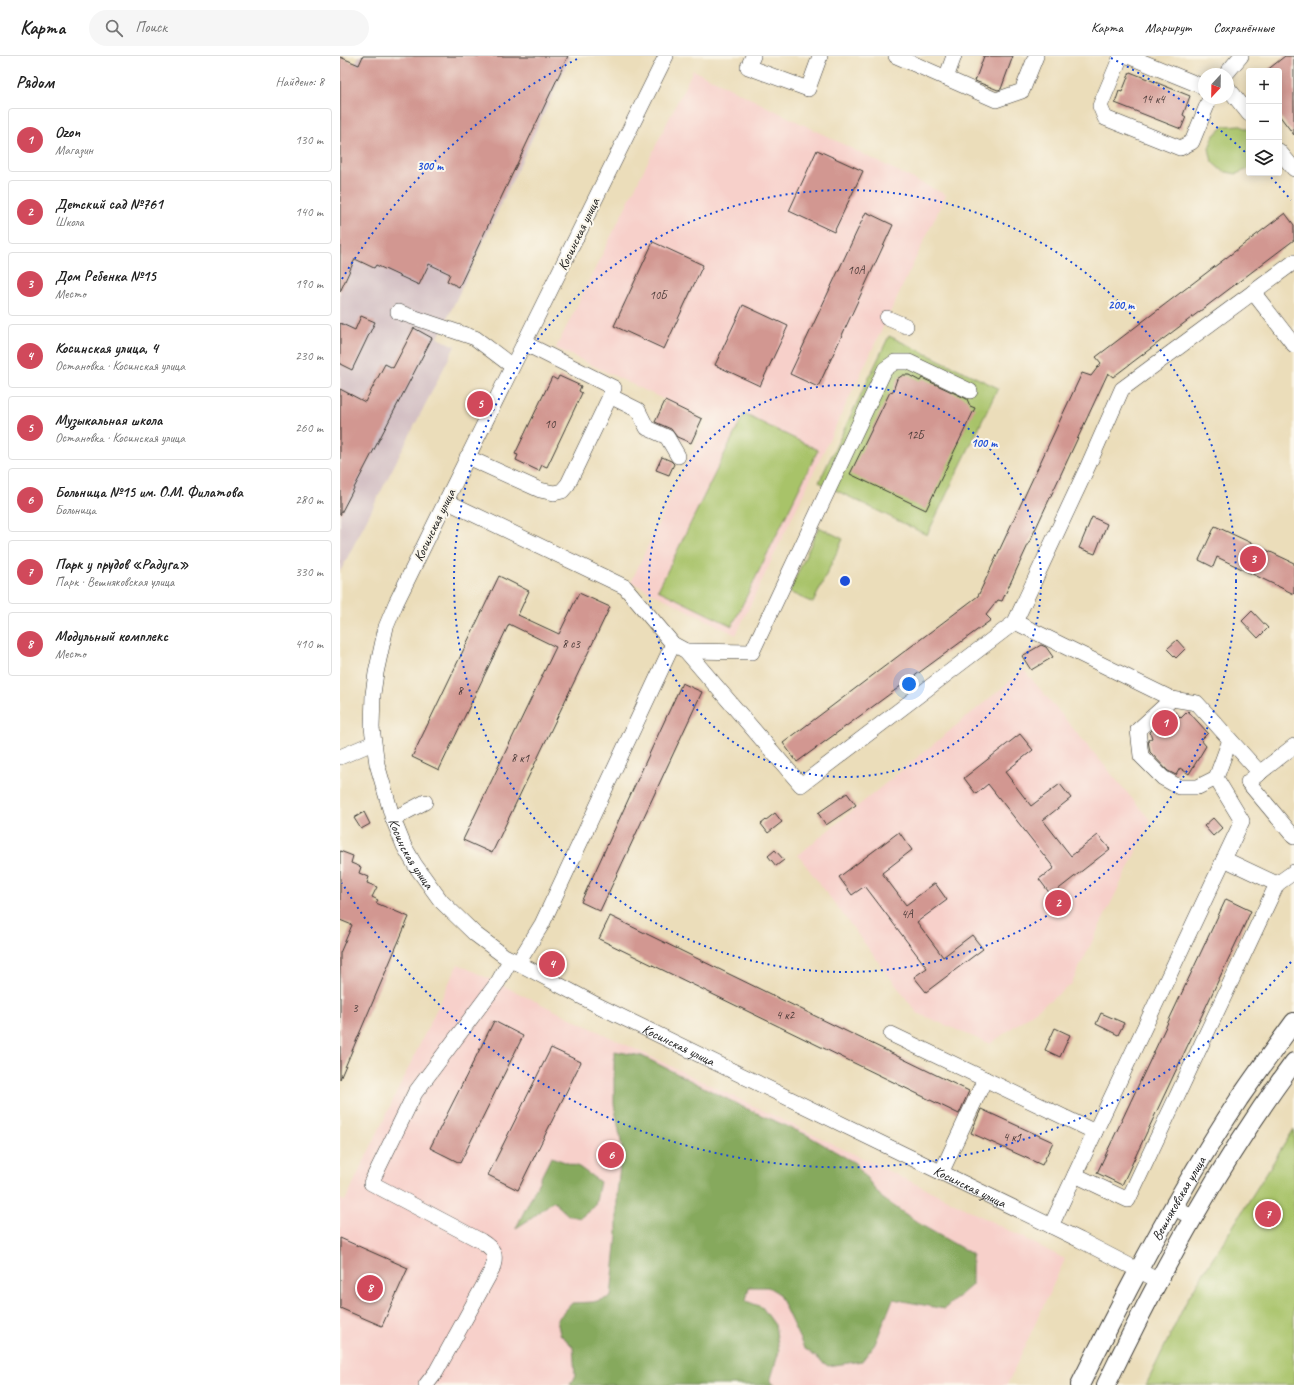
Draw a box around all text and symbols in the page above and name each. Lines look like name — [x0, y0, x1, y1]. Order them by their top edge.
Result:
search box — [89, 10, 369, 46]
text: Карта — [20, 16, 65, 40]
icon: search — [103, 17, 125, 39]
text: Поиск — [135, 18, 167, 37]
text: Карта — [1091, 19, 1123, 36]
text: Маршрут — [1145, 19, 1191, 36]
text: Сохранённые — [1213, 19, 1274, 36]
north arrow — [1198, 68, 1234, 104]
map controls — [1246, 68, 1282, 176]
button: + — [1246, 68, 1282, 104]
text: Рядом — [16, 72, 54, 93]
text: Найдено: 8 — [276, 74, 324, 90]
house number: 14 к4 — [1141, 91, 1166, 107]
button: − — [1246, 104, 1282, 140]
text: Ozon — [55, 123, 80, 142]
text: 1 — [27, 132, 33, 148]
text: 130 m — [295, 132, 323, 148]
button: layers — [1246, 140, 1282, 176]
text: Магазин — [55, 142, 93, 158]
text: 300 m — [417, 158, 444, 174]
text: Детский сад №761 — [55, 195, 163, 214]
street label: Косинская улица — [554, 195, 604, 273]
text: 2 — [27, 204, 33, 220]
text: 140 m — [295, 204, 323, 220]
text: Школа — [55, 214, 84, 230]
house number: 10А — [848, 262, 865, 278]
text: Дом Ребенка №15 — [55, 267, 156, 286]
text: 3 — [27, 276, 33, 292]
text: 190 m — [295, 276, 323, 292]
text: Место — [55, 286, 86, 302]
house number: 10Б — [650, 287, 668, 303]
text: 200 m — [1108, 297, 1135, 313]
text: Косинская улица, 4 — [55, 339, 158, 358]
text: 4 — [27, 348, 33, 364]
text: 230 m — [295, 348, 323, 364]
text: Остановка · Косинская улица — [55, 358, 185, 374]
pin: 5 — [467, 389, 493, 419]
text: Музыкальная школа — [55, 411, 162, 430]
house number: 10 — [545, 416, 557, 432]
text: 5 — [27, 420, 33, 436]
text: 260 m — [295, 420, 323, 436]
house number: 12Б — [907, 427, 925, 443]
text: Остановка · Косинская улица — [55, 430, 185, 446]
text: 100 m — [971, 435, 998, 451]
text: Больница №15 им. О.М. Филатова — [55, 483, 243, 502]
street label: Косинская улица — [410, 486, 460, 564]
text: 6 — [27, 492, 33, 508]
text: 280 m — [295, 492, 323, 508]
text: Больница — [55, 502, 96, 518]
pin: 3 — [1240, 544, 1266, 574]
text: Парк у прудов «Радуга» — [55, 555, 189, 574]
text: 7 — [27, 564, 33, 580]
text: 330 m — [295, 564, 323, 580]
text: Парк · Вешняковская улица — [55, 574, 174, 590]
centre of rings — [838, 574, 852, 588]
text: Модульный комплекс — [55, 627, 168, 646]
text: 8 — [27, 636, 33, 652]
text: 410 m — [295, 636, 323, 652]
house number: 8 с3 — [562, 636, 582, 652]
text: Место — [55, 646, 86, 662]
your location — [899, 674, 919, 694]
house number: 8 — [457, 683, 464, 699]
pin: 1 — [1152, 708, 1178, 738]
house number: 8 к1 — [511, 750, 530, 766]
street label: Косинская улица — [385, 816, 438, 893]
pin: 2 — [1045, 888, 1071, 918]
house number: 4А — [901, 906, 914, 922]
pin: 4 — [539, 949, 565, 979]
house number: 3 — [352, 1000, 359, 1016]
house number: 4 к2 — [776, 1007, 796, 1023]
street label: Косинская улица — [639, 1020, 718, 1070]
house number: 4 к1 — [1003, 1129, 1022, 1145]
pin: 6 — [598, 1140, 624, 1170]
street label: Вешняковская улица — [1148, 1152, 1210, 1244]
street label: Косинская улица — [931, 1162, 1009, 1212]
pin: 7 — [1255, 1199, 1281, 1229]
pin: 8 — [357, 1273, 383, 1303]

